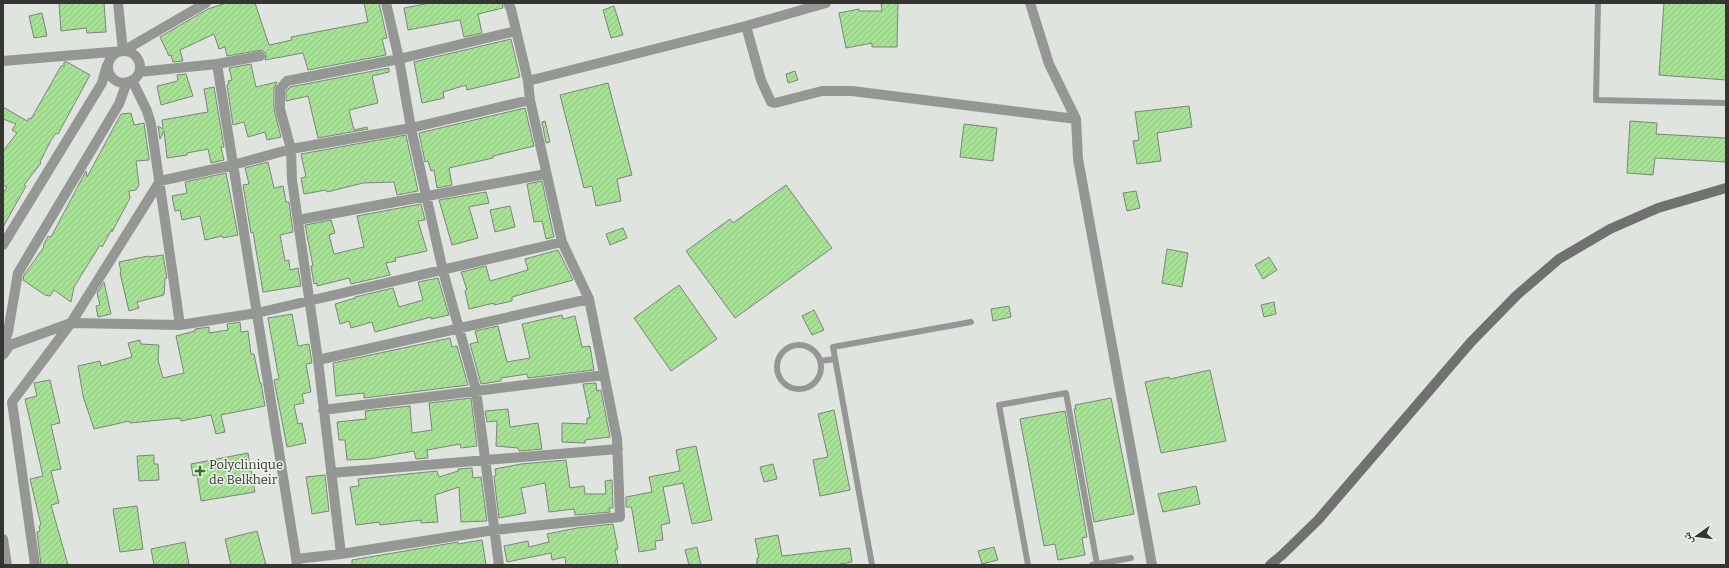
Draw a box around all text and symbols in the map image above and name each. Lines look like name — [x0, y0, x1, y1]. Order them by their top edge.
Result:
place label: Polyclinique de Belkheir — [209, 457, 283, 487]
marker: Polyclinique de Belkheir — [194, 465, 206, 477]
north arrow — [1677, 516, 1717, 556]
text: ش — [1680, 531, 1696, 546]

